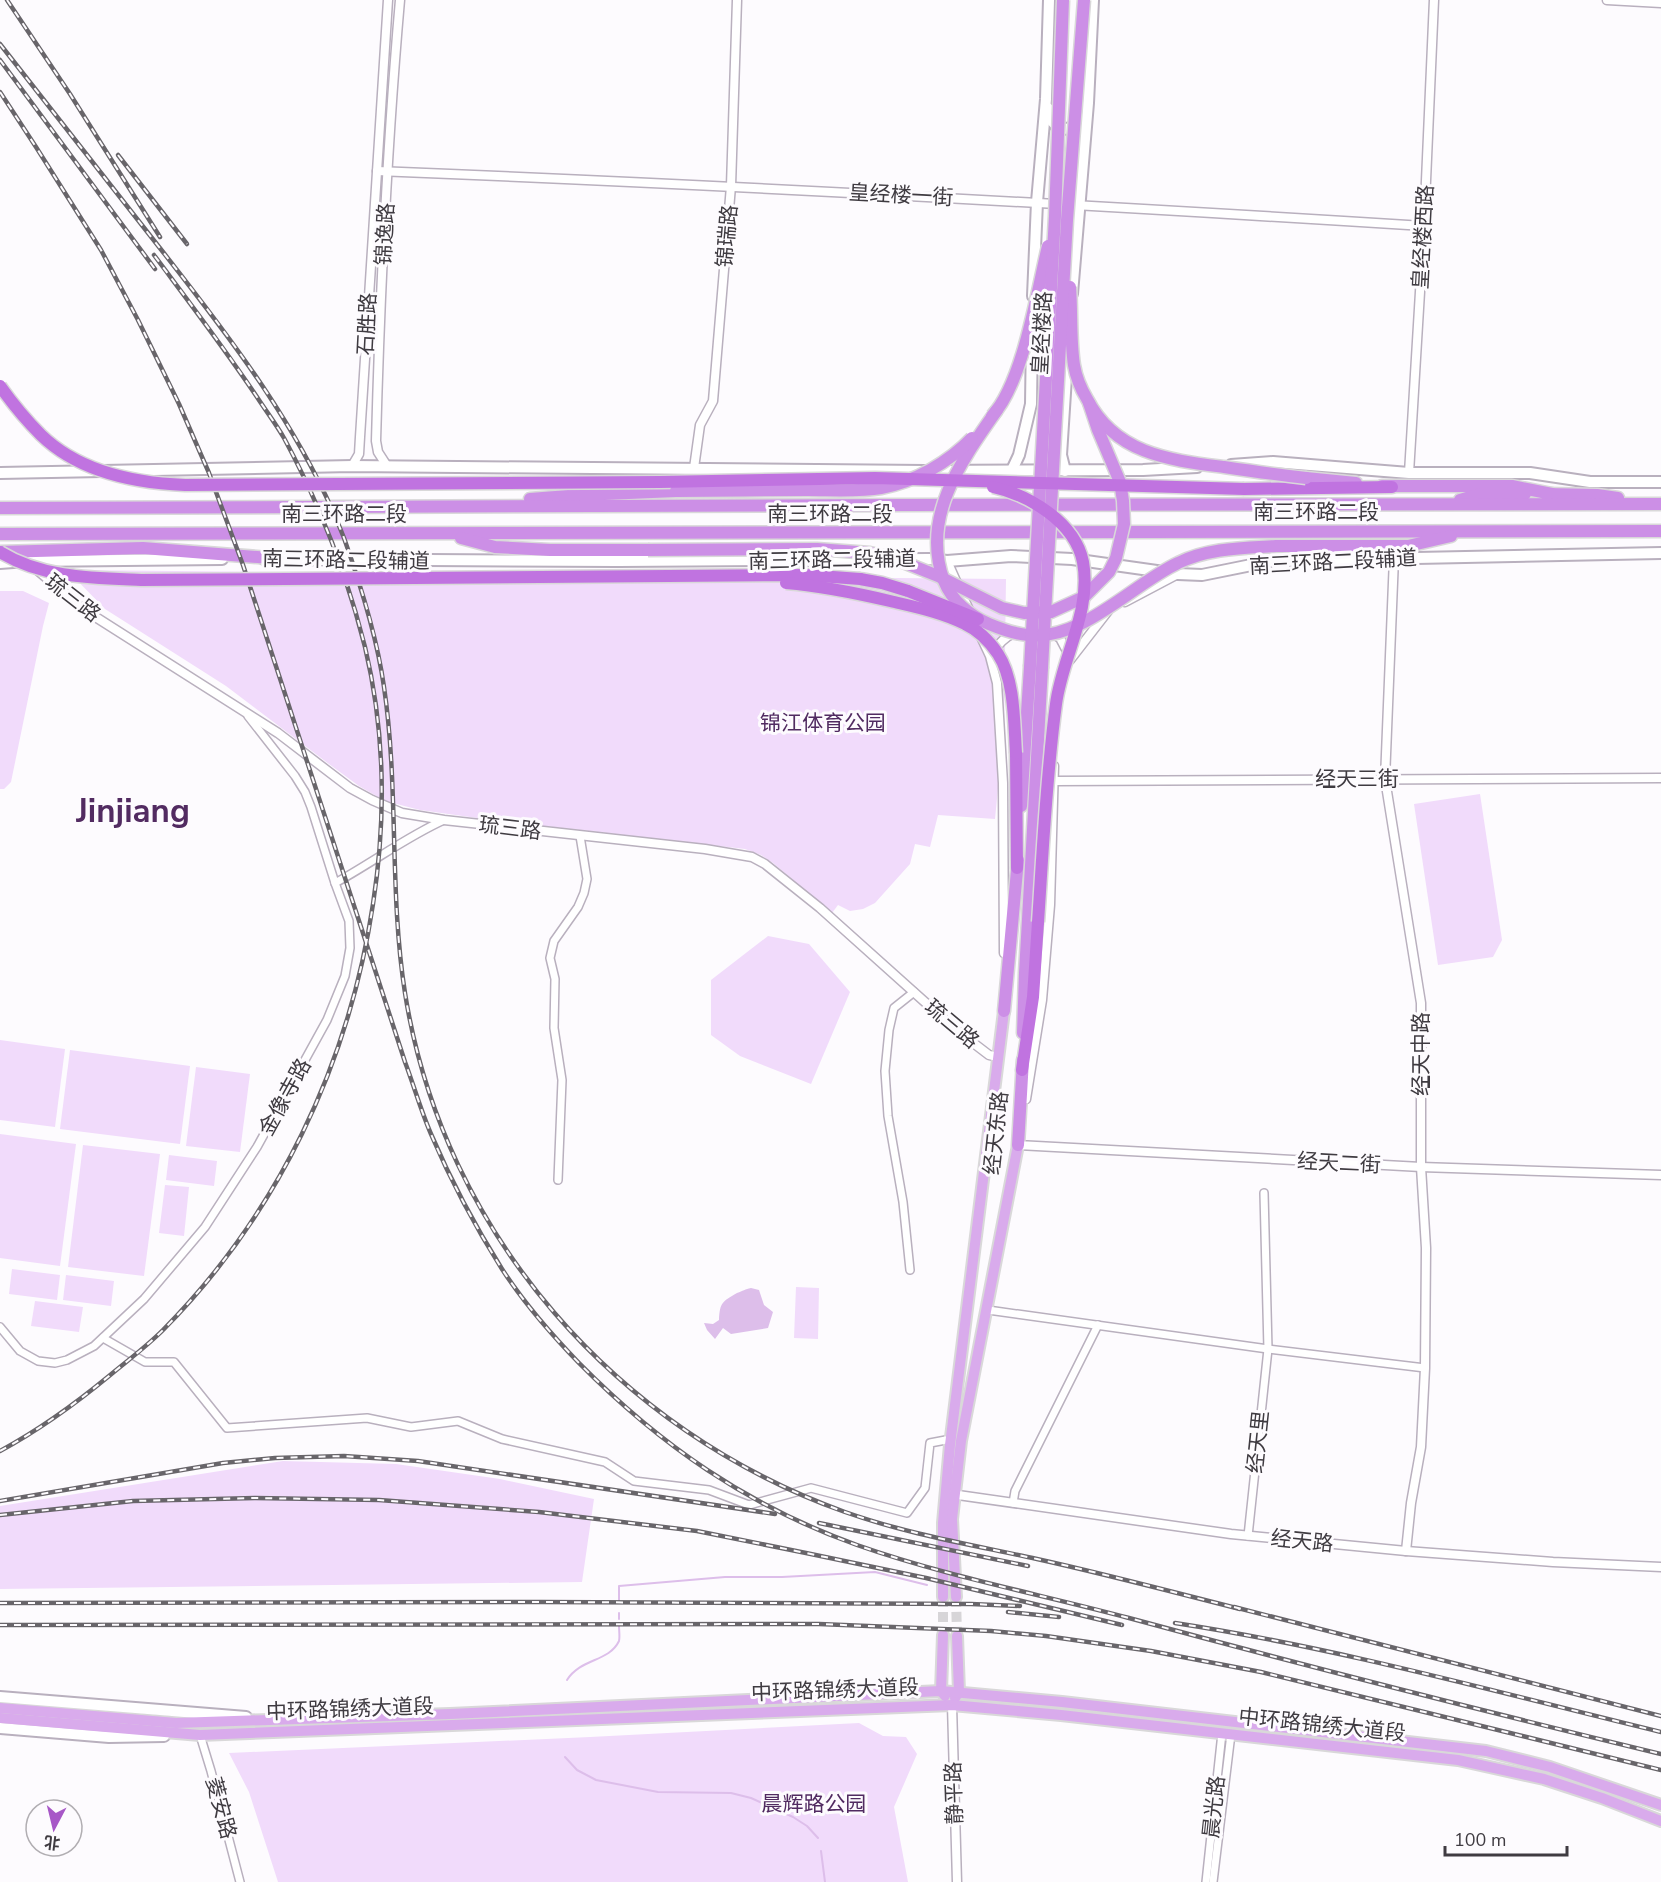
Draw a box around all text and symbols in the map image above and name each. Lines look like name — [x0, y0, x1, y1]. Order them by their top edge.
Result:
street label: 皇经楼一街 — [848, 178, 954, 212]
street label: 皇经楼西路 — [1406, 184, 1440, 290]
street label: 锦逸路 — [369, 202, 401, 266]
street label: 锦瑞路 — [710, 203, 744, 269]
street label: 皇经楼路 — [1026, 290, 1058, 376]
street label: 石胜路 — [351, 292, 383, 356]
street label: 南三环路二段 — [1253, 498, 1379, 526]
street label: 南三环路二段 — [281, 500, 407, 528]
street label: 南三环路二段 — [767, 500, 893, 528]
street label: 南三环路二段辅道 — [1248, 544, 1418, 580]
street label: 南三环路二段辅道 — [262, 545, 430, 575]
street label: 南三环路二段辅道 — [748, 545, 916, 575]
street label: 琉三路 — [40, 568, 106, 628]
park label: 锦江体育公园 — [760, 709, 886, 737]
street label: 经天三街 — [1315, 765, 1399, 793]
district label: Jinjiang — [75, 789, 190, 834]
street label: 琉三路 — [477, 810, 543, 846]
street label: 琉三路 — [919, 993, 985, 1055]
street label: 经天中路 — [1407, 1012, 1435, 1096]
street label: 金像寺路 — [252, 1053, 318, 1141]
street label: 经天东路 — [978, 1090, 1014, 1176]
street label: 经天二街 — [1296, 1147, 1382, 1179]
street label: 经天里 — [1241, 1409, 1275, 1475]
street label: 经天路 — [1269, 1524, 1335, 1558]
street label: 中环路锦绣大道段 — [751, 1673, 919, 1707]
street label: 中环路锦绣大道段 — [266, 1692, 434, 1726]
street label: 中环路锦绣大道段 — [1237, 1702, 1407, 1748]
street label: 静平路 — [939, 1761, 969, 1825]
street label: 菱安路 — [199, 1774, 243, 1842]
street label: 晨光路 — [1197, 1774, 1231, 1840]
park label: 晨辉路公园 — [762, 1790, 867, 1818]
north arrow — [24, 1798, 84, 1858]
scale bar — [1445, 1819, 1566, 1857]
text: 100 m — [1454, 1828, 1506, 1852]
text: 北 — [43, 1830, 62, 1854]

